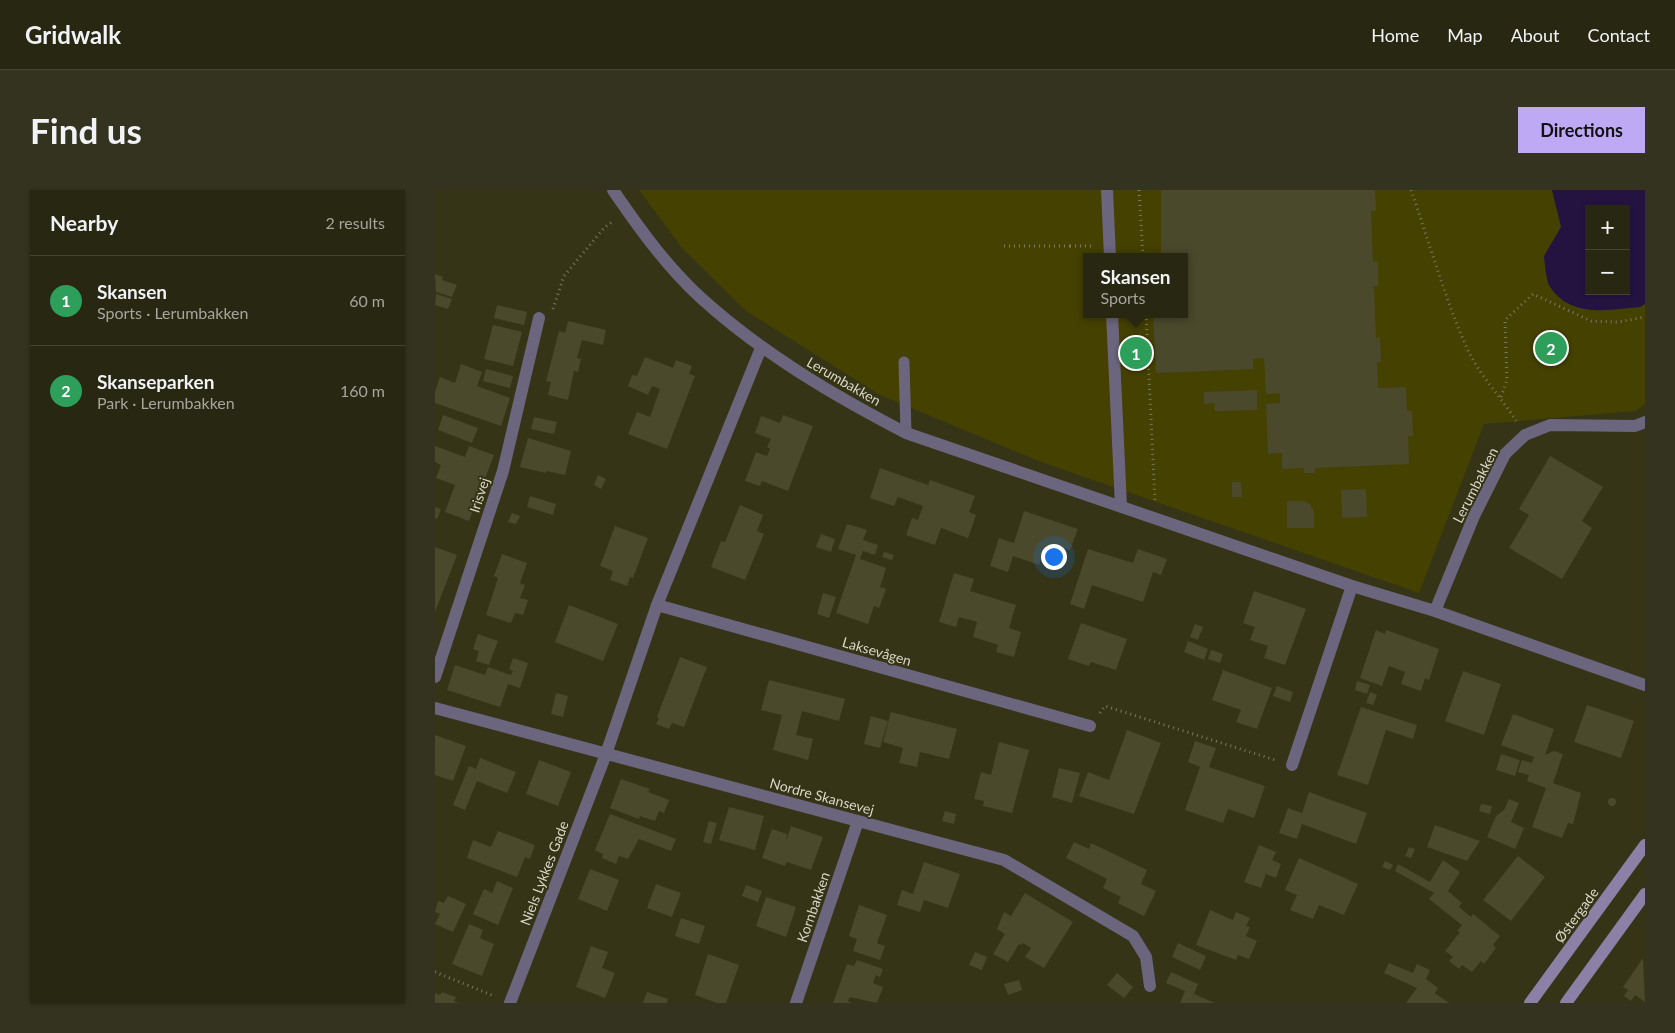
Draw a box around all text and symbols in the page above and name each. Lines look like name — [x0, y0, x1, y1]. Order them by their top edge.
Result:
text: Gridwalk — [25, 20, 121, 49]
text: Home — [1371, 24, 1419, 46]
text: Map — [1447, 24, 1483, 46]
text: About — [1511, 24, 1560, 46]
text: Contact — [1588, 24, 1650, 46]
button: Directions — [1518, 107, 1645, 153]
text: Find us — [30, 109, 142, 151]
map controls — [1585, 205, 1630, 295]
button: + — [1585, 205, 1630, 250]
text: Nearby — [50, 210, 118, 235]
text: 2 results — [325, 213, 385, 232]
button: − — [1585, 250, 1630, 295]
popup — [1083, 253, 1188, 318]
text: Skansen — [1100, 265, 1171, 288]
text: Skansen — [97, 280, 167, 303]
text: Sports — [1100, 288, 1146, 307]
text: 1 — [61, 291, 71, 310]
text: 60 m — [349, 291, 385, 310]
text: Sports · Lerumbakken — [97, 303, 248, 322]
pin: 2 — [1535, 329, 1567, 367]
pin: 1 — [1120, 334, 1152, 372]
street label: Lerumbakken — [804, 353, 884, 409]
text: Skanseparken — [97, 370, 214, 393]
text: 2 — [61, 381, 71, 400]
text: 160 m — [340, 381, 385, 400]
text: Park · Lerumbakken — [97, 393, 235, 412]
street label: Lerumbakken — [1449, 444, 1501, 526]
street label: Irisvej — [465, 475, 493, 515]
your location — [1041, 544, 1067, 570]
street label: Laksevågen — [841, 633, 913, 669]
street label: Nordre Skansevej — [768, 774, 876, 818]
street label: Niels Lykkes Gade — [516, 818, 572, 928]
street label: Kornbakken — [793, 870, 833, 944]
street label: Østergade — [1550, 884, 1602, 946]

